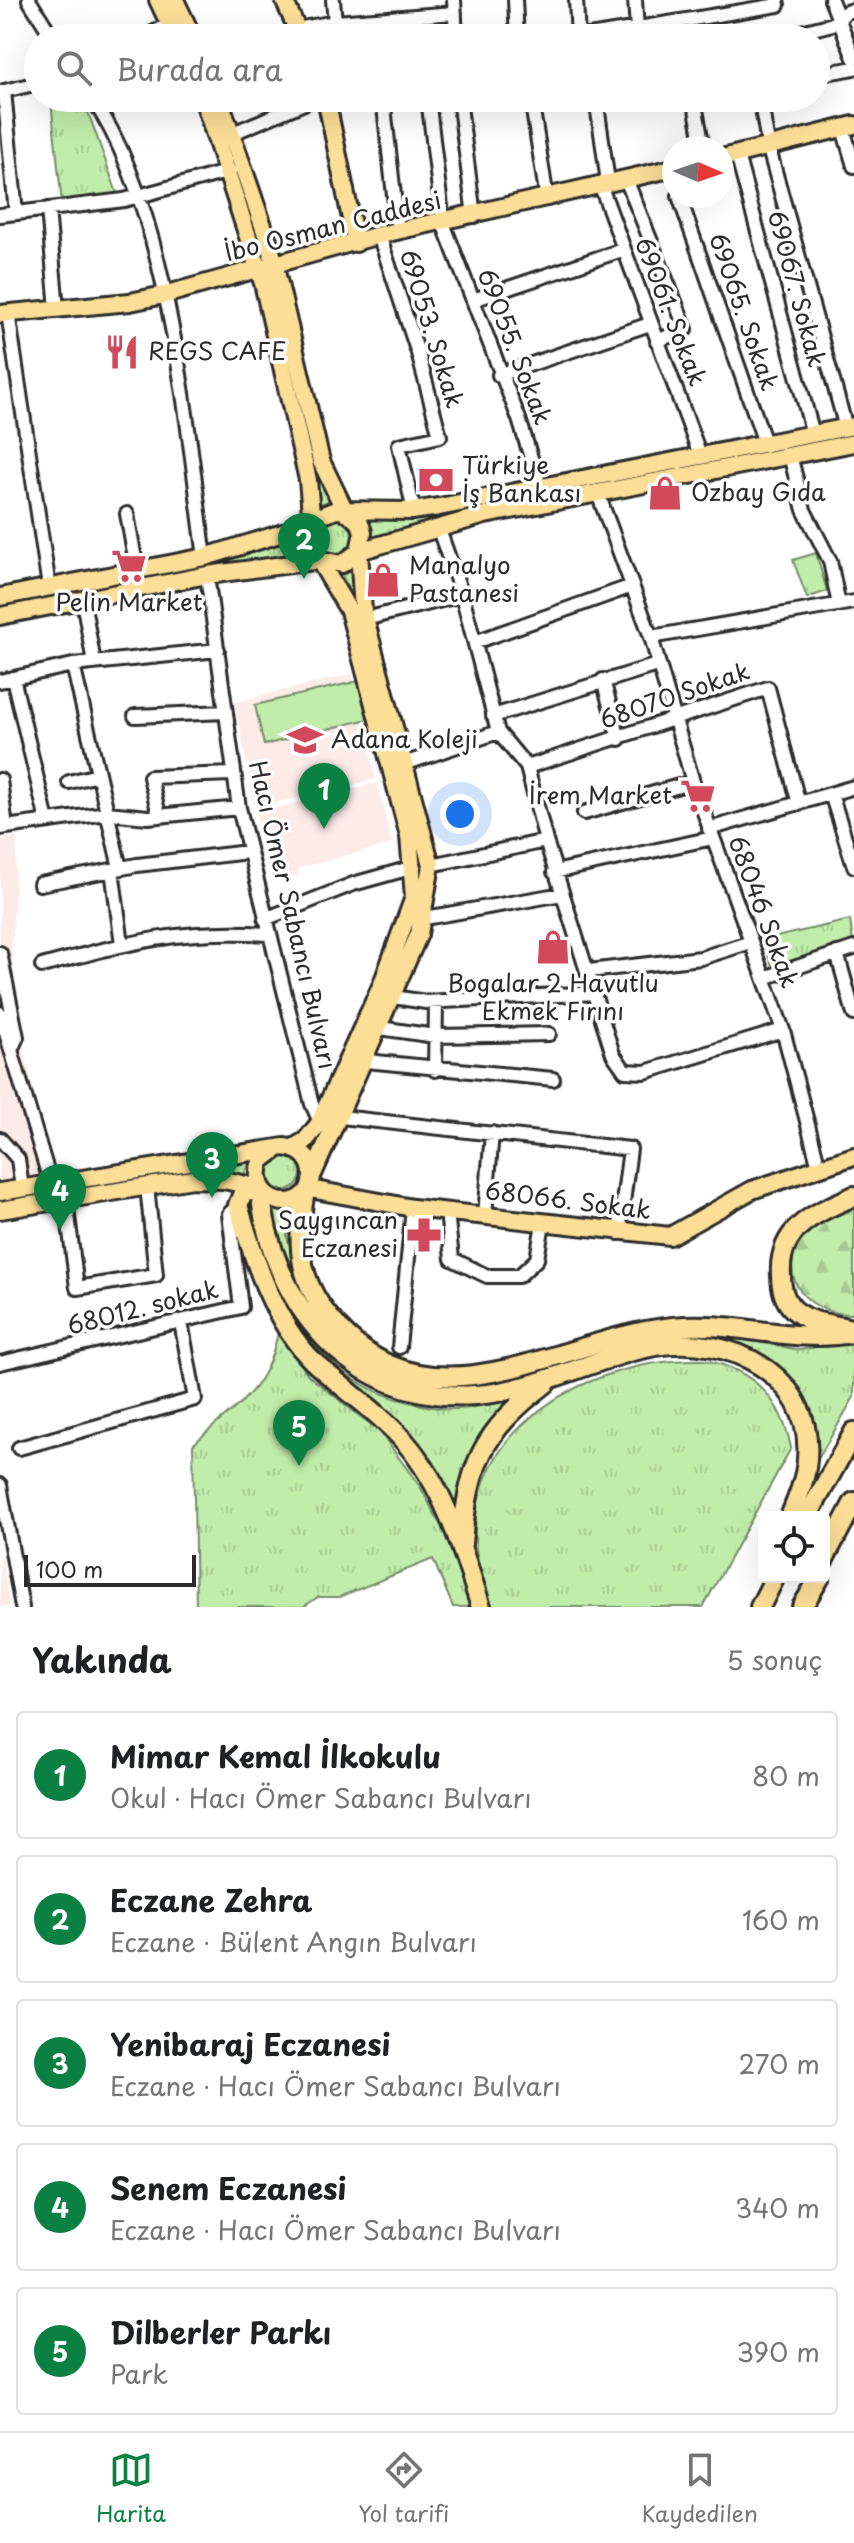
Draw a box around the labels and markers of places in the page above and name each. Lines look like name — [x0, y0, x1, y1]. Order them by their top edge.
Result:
place label: REGS CAFE — [148, 332, 286, 368]
restaurant icon: REGS CAFE — [103, 333, 141, 371]
place label: Türkiye İş Bankası — [462, 446, 581, 510]
bank icon: Türkiye İş Bankası — [417, 461, 455, 499]
place label: Ozbay Gıda — [691, 473, 826, 509]
shop icon: Ozbay Gıda — [646, 474, 684, 512]
pin: 2 — [278, 513, 330, 579]
place label: Manalyo Pastanesi — [409, 546, 519, 610]
supermarket icon: Pelin Market — [110, 547, 148, 585]
shop icon: Manalyo Pastanesi — [364, 561, 402, 599]
place label: Pelin Market — [55, 583, 203, 619]
place label: Adana Koleji — [331, 720, 478, 756]
school or university icon: Adana Koleji — [286, 721, 324, 759]
pin: 1 — [298, 763, 350, 829]
place label: İrem Market — [529, 776, 672, 812]
supermarket icon: İrem Market — [679, 777, 717, 815]
shop icon: Bogalar 2 Havutlu Ekmek Fırını — [534, 928, 572, 966]
place label: Bogalar 2 Havutlu Ekmek Fırını — [447, 964, 659, 1028]
pin: 3 — [186, 1132, 238, 1198]
pin: 4 — [34, 1164, 86, 1230]
place label: Saygıncan Eczanesi — [278, 1201, 398, 1265]
pharmacy icon: Saygıncan Eczanesi — [405, 1216, 443, 1254]
pin: 5 — [273, 1400, 325, 1466]

